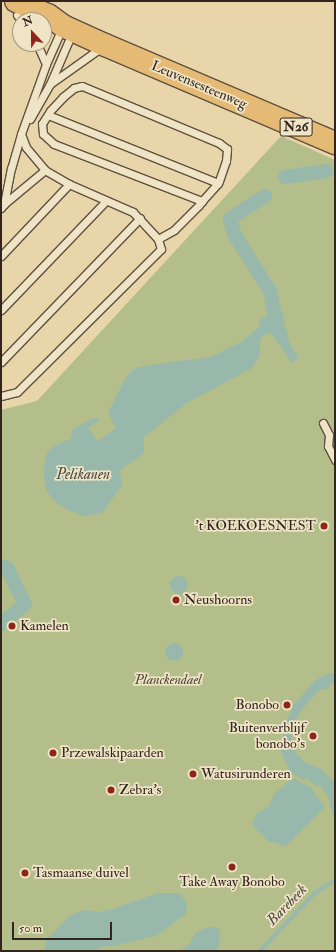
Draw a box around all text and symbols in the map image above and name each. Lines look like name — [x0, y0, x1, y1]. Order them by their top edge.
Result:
north arrow — [12, 12, 52, 52]
text: N — [21, 13, 35, 29]
street label: Leuvensesteenweg — [149, 57, 249, 113]
road number: N26 — [279, 116, 313, 138]
water label: Pelikanen — [56, 466, 110, 484]
place label: 't KOEKOESNEST — [195, 518, 316, 534]
marker: 't KOEKOESNEST — [319, 521, 329, 531]
place label: Neushoorns — [184, 592, 252, 608]
marker: Neushoorns — [171, 595, 181, 605]
place label: Kamelen — [20, 618, 69, 634]
marker: Kamelen — [7, 621, 17, 631]
park label: Planckendael — [135, 672, 201, 688]
place label: Bonobo — [236, 697, 279, 713]
marker: Bonobo — [282, 700, 292, 710]
place label: Buitenverblijf bonobo's — [229, 720, 305, 752]
marker: Buitenverblijf bonobo's — [308, 731, 318, 741]
place label: Przewalskipaarden — [61, 745, 164, 761]
marker: Przewalskipaarden — [48, 748, 58, 758]
place label: Watusirunderen — [201, 766, 291, 782]
marker: Watusirunderen — [188, 769, 198, 779]
place label: Zebra's — [119, 782, 161, 798]
marker: Zebra's — [106, 785, 116, 795]
marker: Take Away Bonobo — [227, 862, 237, 872]
place label: Tasmaanse duivel — [33, 865, 129, 881]
marker: Tasmaanse duivel — [20, 868, 30, 878]
place label: Take Away Bonobo — [179, 874, 285, 890]
water label: Barebeek — [263, 881, 311, 929]
scale bar — [14, 914, 114, 940]
text: 50 m — [19, 921, 42, 936]

